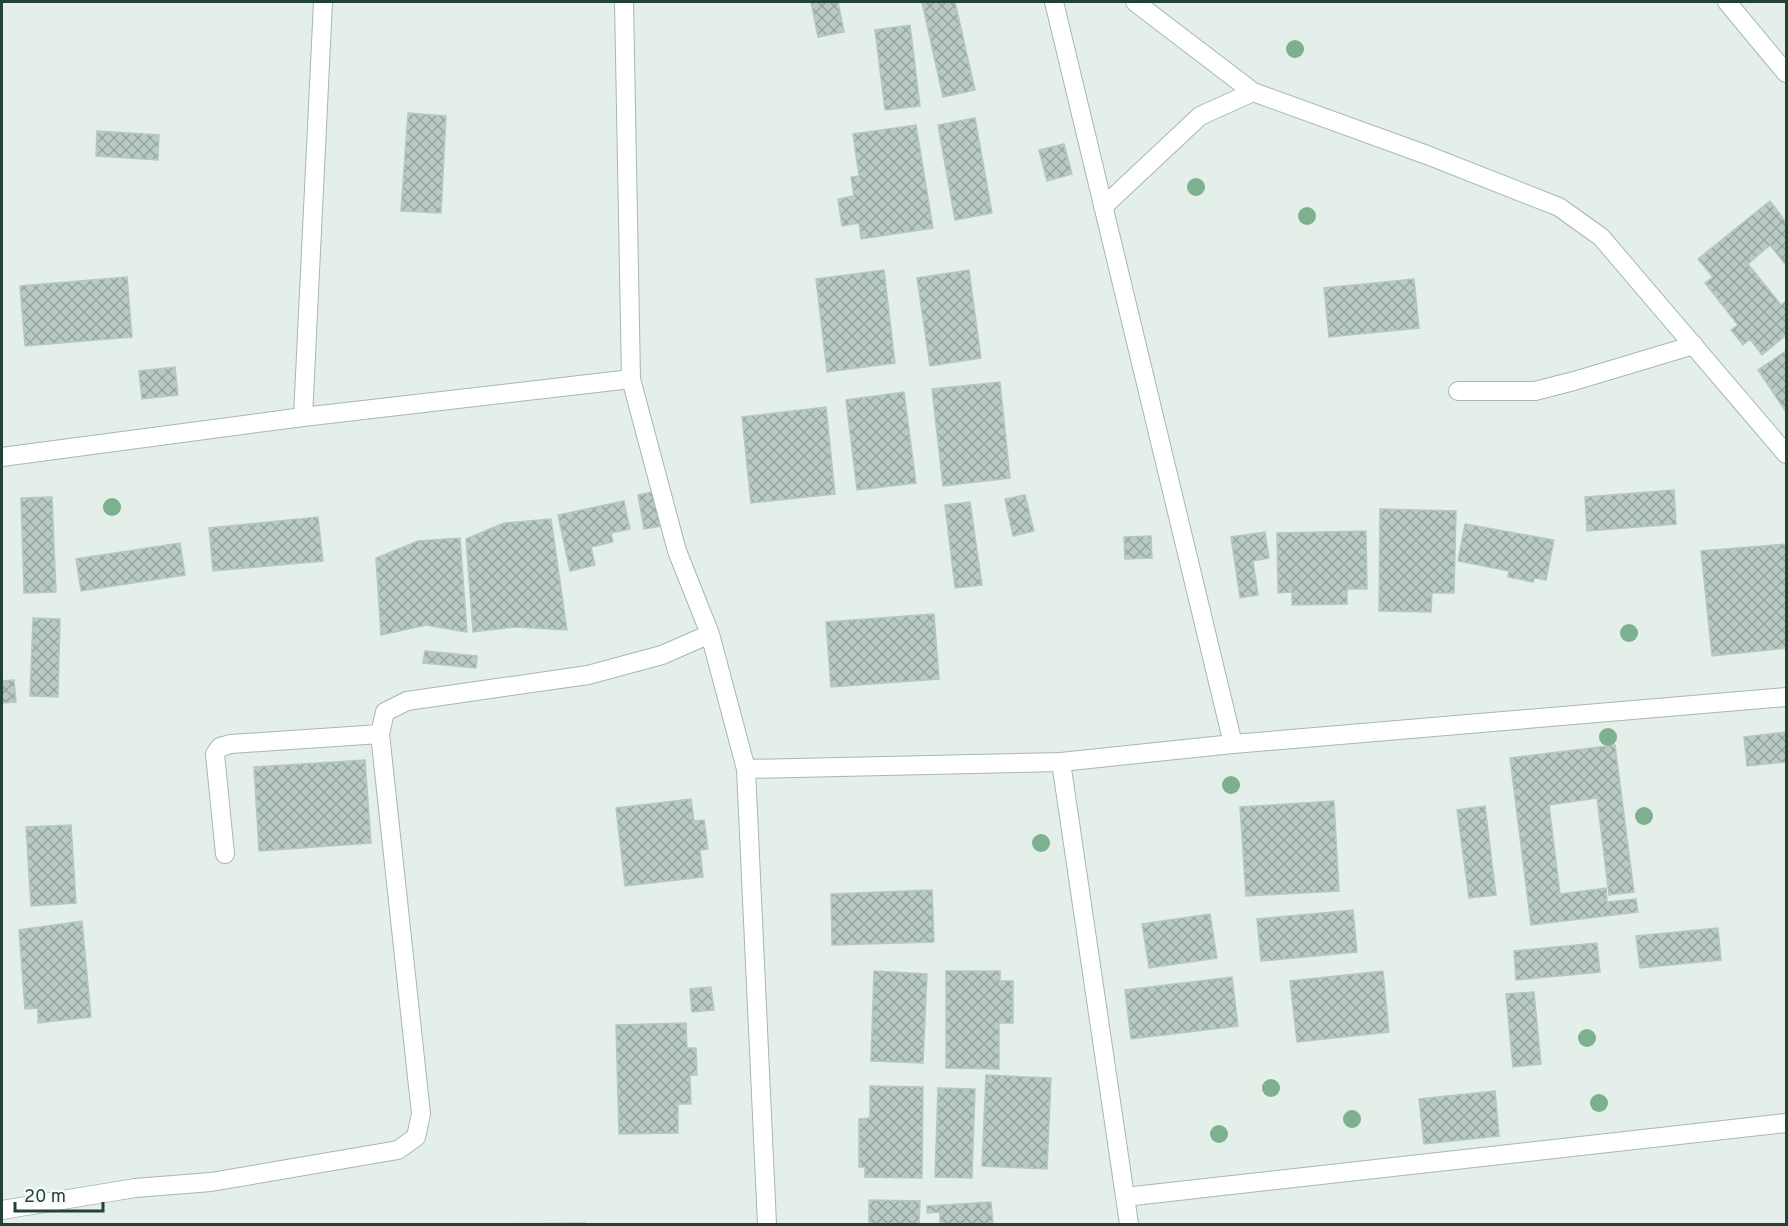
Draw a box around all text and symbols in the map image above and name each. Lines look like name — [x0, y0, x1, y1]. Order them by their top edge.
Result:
scale bar — [15, 1175, 104, 1213]
text: 20 m — [24, 1186, 66, 1209]

